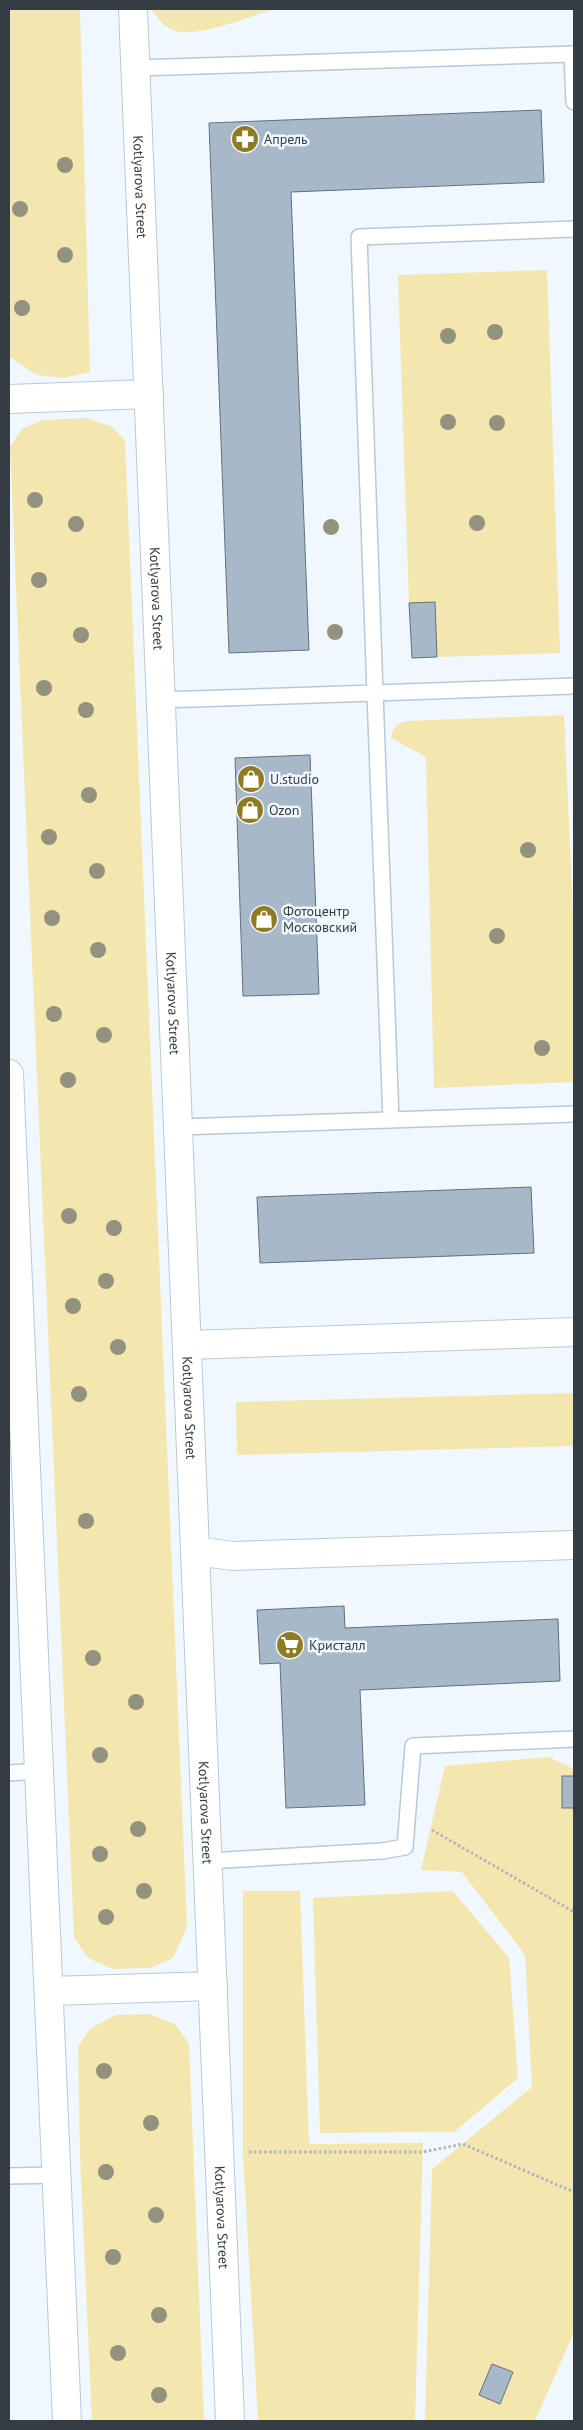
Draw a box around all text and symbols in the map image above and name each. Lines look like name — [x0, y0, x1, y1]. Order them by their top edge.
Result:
pharmacy icon: Апрель — [230, 124, 260, 154]
place label: Апрель — [264, 130, 308, 148]
street label: Kotlyarova Street — [129, 135, 151, 239]
street label: Kotlyarova Street — [146, 547, 168, 651]
shop icon: U.studio — [236, 764, 266, 794]
place label: U.studio — [270, 770, 319, 788]
shop icon: Ozon — [235, 795, 265, 825]
place label: Ozon — [269, 801, 299, 819]
place label: Фотоцентр Московский — [283, 902, 357, 936]
shop icon: Фотоцентр Московский — [249, 904, 279, 934]
street label: Kotlyarova Street — [162, 951, 184, 1055]
street label: Kotlyarova Street — [178, 1356, 200, 1460]
supermarket icon: Кристалл — [275, 1630, 305, 1660]
place label: Кристалл — [309, 1636, 365, 1654]
street label: Kotlyarova Street — [194, 1761, 217, 1865]
street label: Kotlyarova Street — [211, 2165, 233, 2269]

